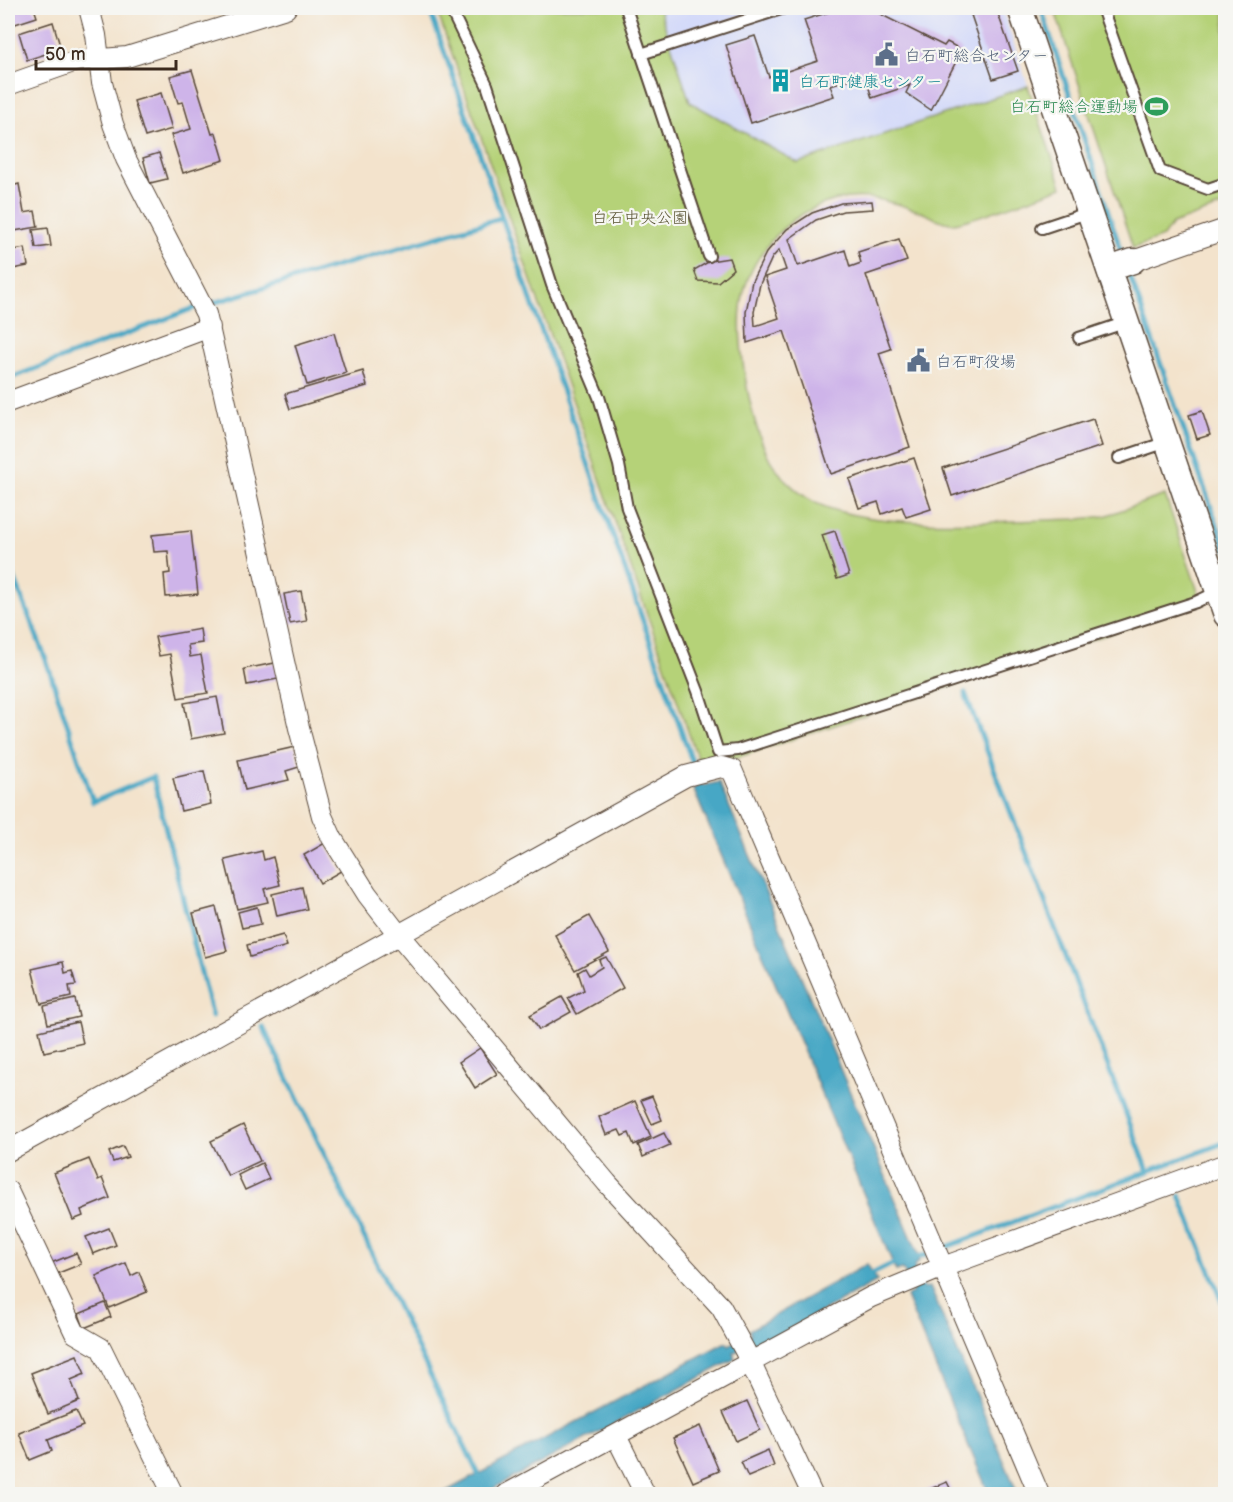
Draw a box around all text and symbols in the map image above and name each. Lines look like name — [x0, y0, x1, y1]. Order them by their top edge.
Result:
scale bar — [36, 33, 176, 71]
public building icon: 白石町総合センター — [874, 42, 900, 68]
text: 50 m — [45, 44, 86, 65]
place label: 白石町総合センター — [905, 47, 1048, 66]
building icon: 白石町健康センター — [768, 68, 794, 94]
place label: 白石町健康センター — [799, 73, 942, 92]
sports icon: 白石町総合運動場 — [1143, 93, 1169, 119]
place label: 白石町総合運動場 — [1010, 98, 1138, 117]
park label: 白石中央公園 — [592, 209, 688, 228]
public building icon: 白石町役場 — [905, 348, 931, 374]
place label: 白石町役場 — [936, 353, 1016, 372]

